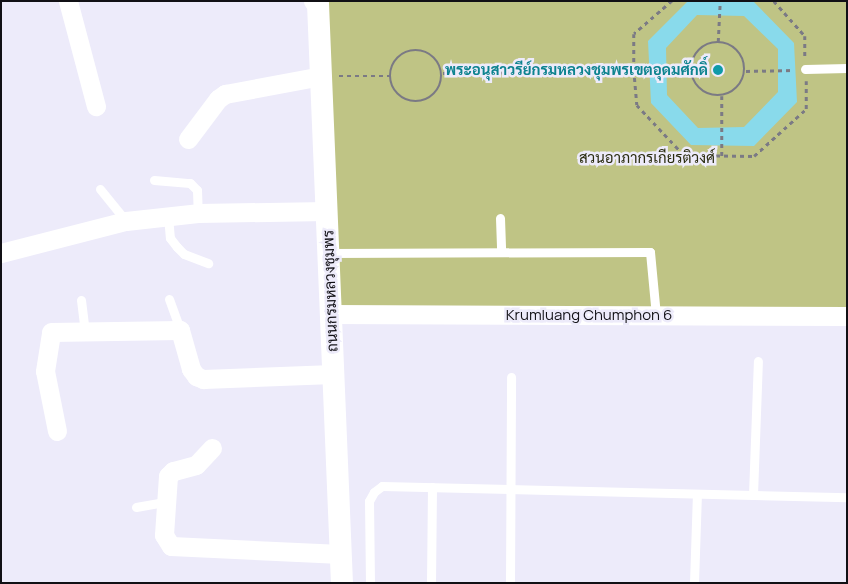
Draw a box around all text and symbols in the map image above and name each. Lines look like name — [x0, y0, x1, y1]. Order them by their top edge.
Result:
place label: พระอนุสาวรีย์กรมหลวงชุมพรเขตอุดมศักดิ์ — [445, 61, 708, 79]
marker: พระอนุสาวรีย์กรมหลวงชุมพรเขตอุดมศักดิ์ — [712, 64, 724, 76]
park label: สวนอาภากรเกียรติวงศ์ — [579, 149, 715, 167]
street label: ถนนกรมหลวงชุมพร — [319, 230, 341, 352]
street label: Krumluang Chumphon 6 — [506, 306, 672, 324]

